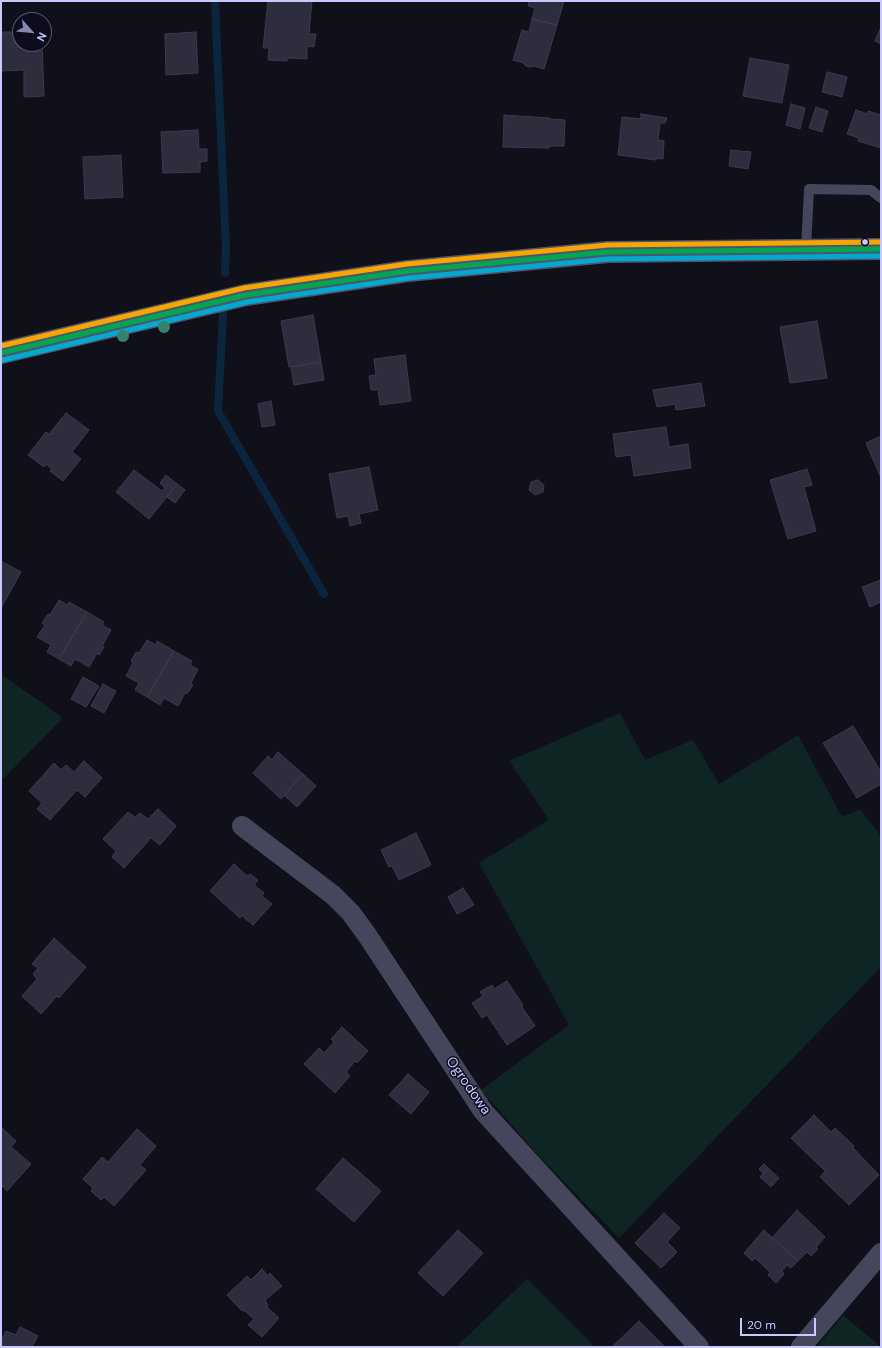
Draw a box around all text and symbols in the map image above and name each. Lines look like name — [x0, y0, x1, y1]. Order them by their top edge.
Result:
north arrow — [12, 12, 52, 52]
text: N — [34, 30, 50, 44]
unlabelled marker — [860, 237, 870, 247]
street label: Ogrodowa — [442, 1054, 494, 1118]
scale bar — [742, 1310, 818, 1336]
text: 20 m — [747, 1317, 776, 1333]

